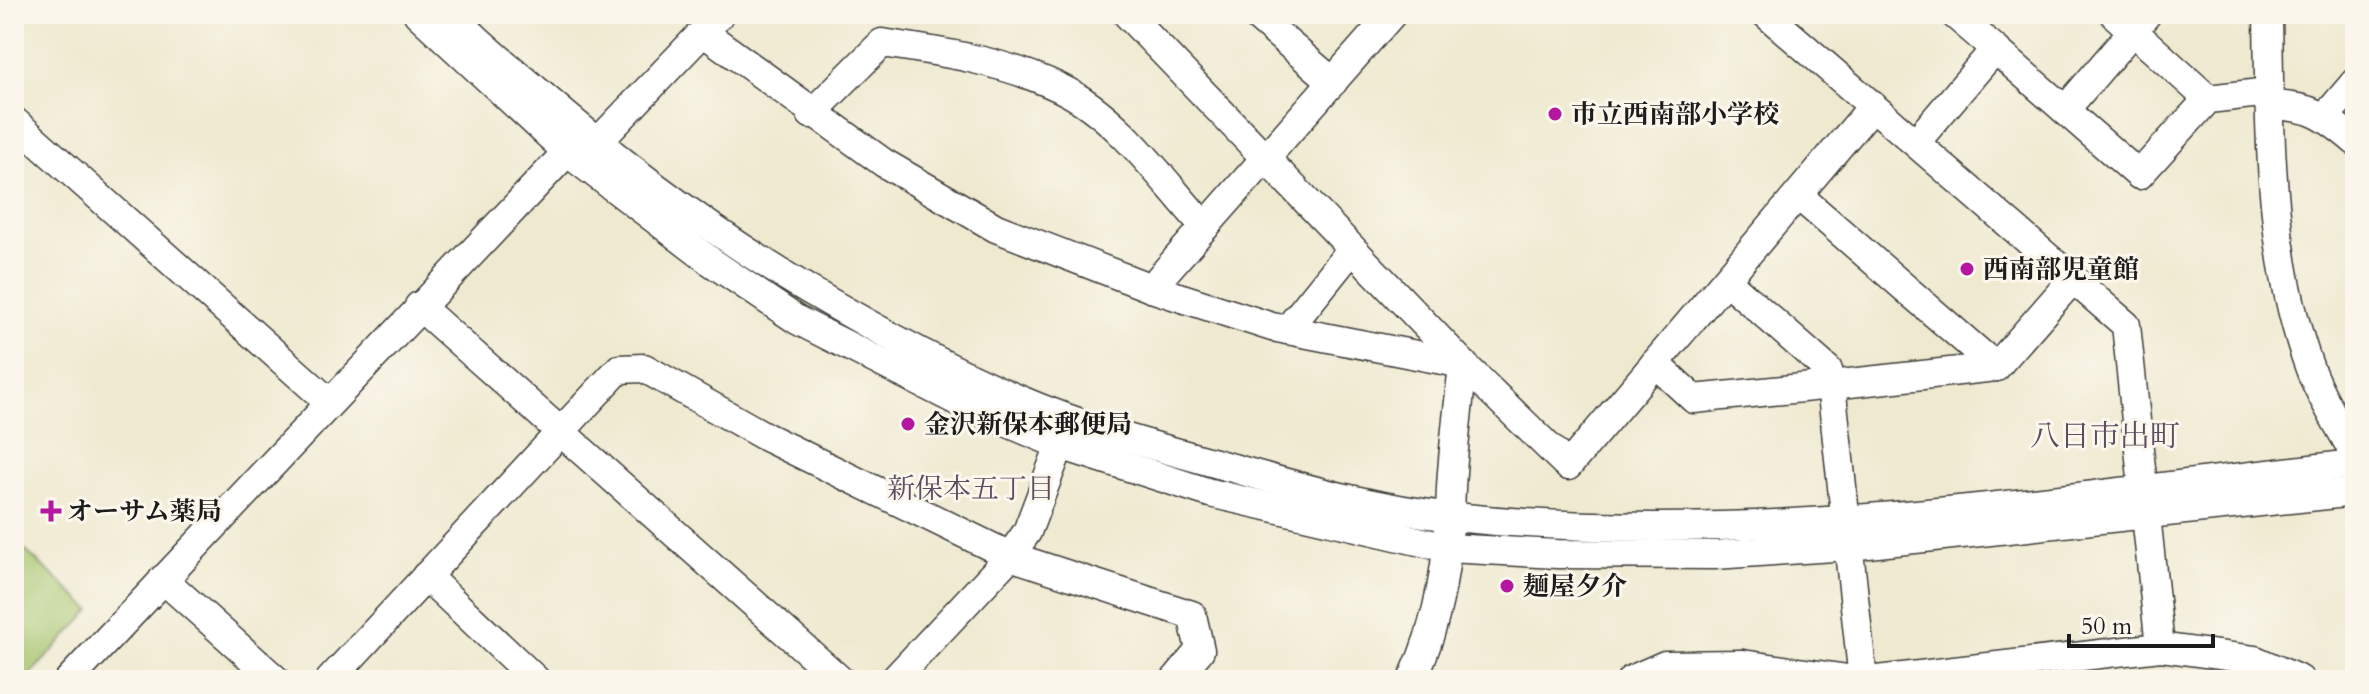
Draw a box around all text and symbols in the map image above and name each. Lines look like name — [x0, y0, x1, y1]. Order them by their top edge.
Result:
place label: 市立西南部小学校 — [1571, 97, 1779, 132]
marker: 市立西南部小学校 — [1546, 105, 1564, 123]
place label: 西南部児童館 — [1983, 252, 2139, 287]
marker: 西南部児童館 — [1958, 260, 1976, 278]
place label: 金沢新保本郵便局 — [924, 407, 1132, 442]
marker: 金沢新保本郵便局 — [899, 415, 917, 433]
district label: 八日市出町 — [2030, 416, 2180, 457]
district label: 新保本五丁目 — [887, 470, 1055, 508]
place label: オーサム薬局 — [67, 494, 222, 529]
marker: オーサム薬局 — [42, 502, 60, 520]
place label: 麺屋夕介 — [1523, 569, 1627, 604]
marker: 麺屋夕介 — [1498, 577, 1516, 595]
scale bar — [2069, 598, 2213, 648]
text: 50 m — [2081, 610, 2133, 643]

